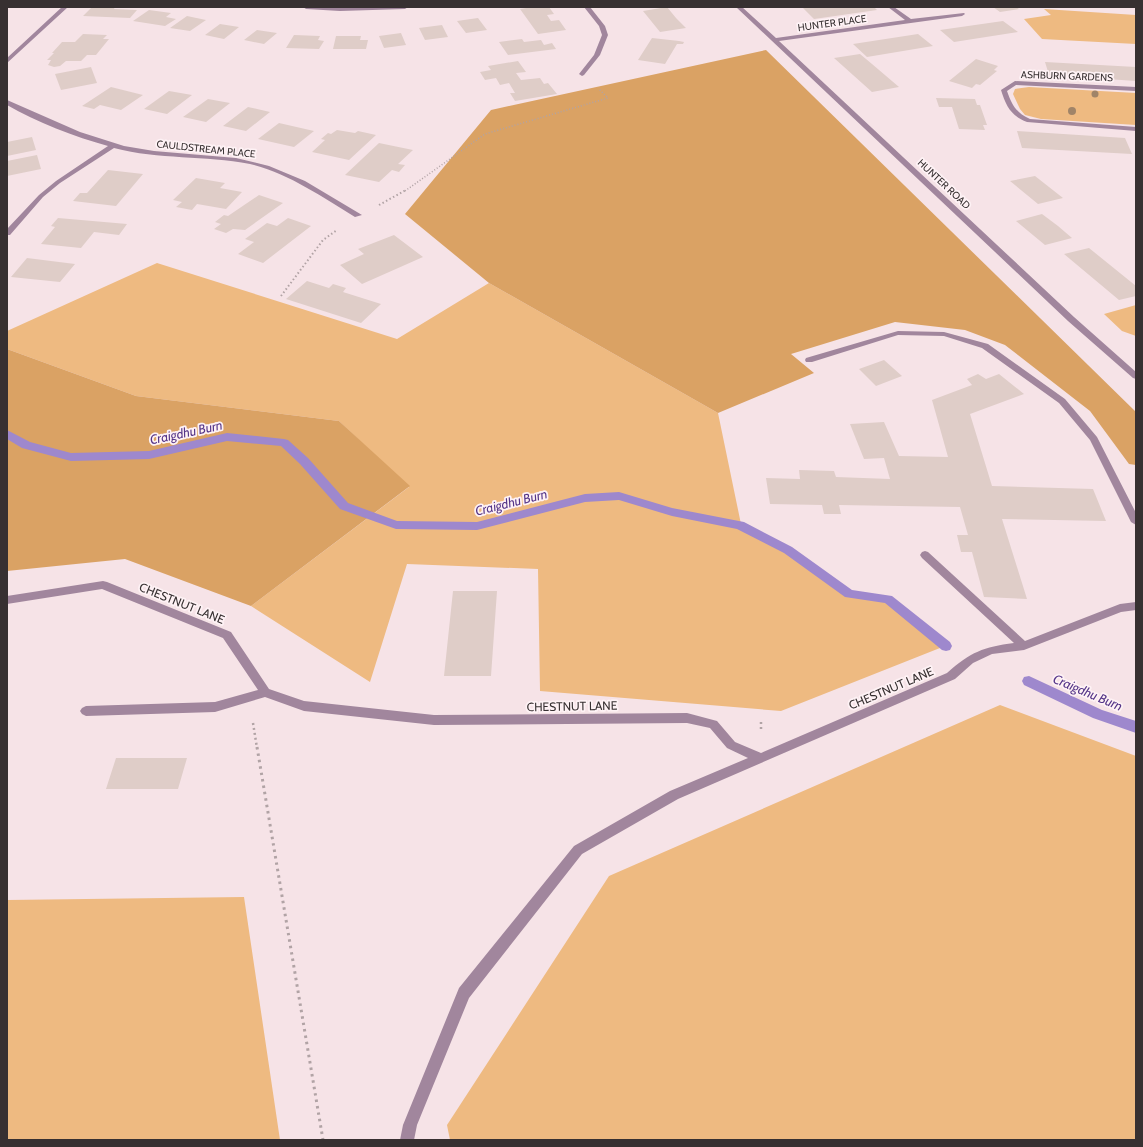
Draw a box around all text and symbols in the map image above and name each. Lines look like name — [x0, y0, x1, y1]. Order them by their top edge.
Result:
street label: HUNTER PLACE — [797, 12, 868, 34]
street label: ASHBURN GARDENS — [1021, 68, 1113, 84]
street label: CAULDSTREAM PLACE — [156, 137, 257, 161]
street label: HUNTER ROAD — [915, 156, 973, 212]
water label: Craigdhu Burn — [148, 416, 224, 448]
water label: Craigdhu Burn — [473, 485, 549, 519]
street label: CHESTNUT LANE — [137, 579, 227, 627]
street label: CHESTNUT LANE — [846, 663, 936, 713]
water label: Craigdhu Burn — [1051, 670, 1125, 714]
street label: CHESTNUT LANE — [527, 698, 618, 714]

